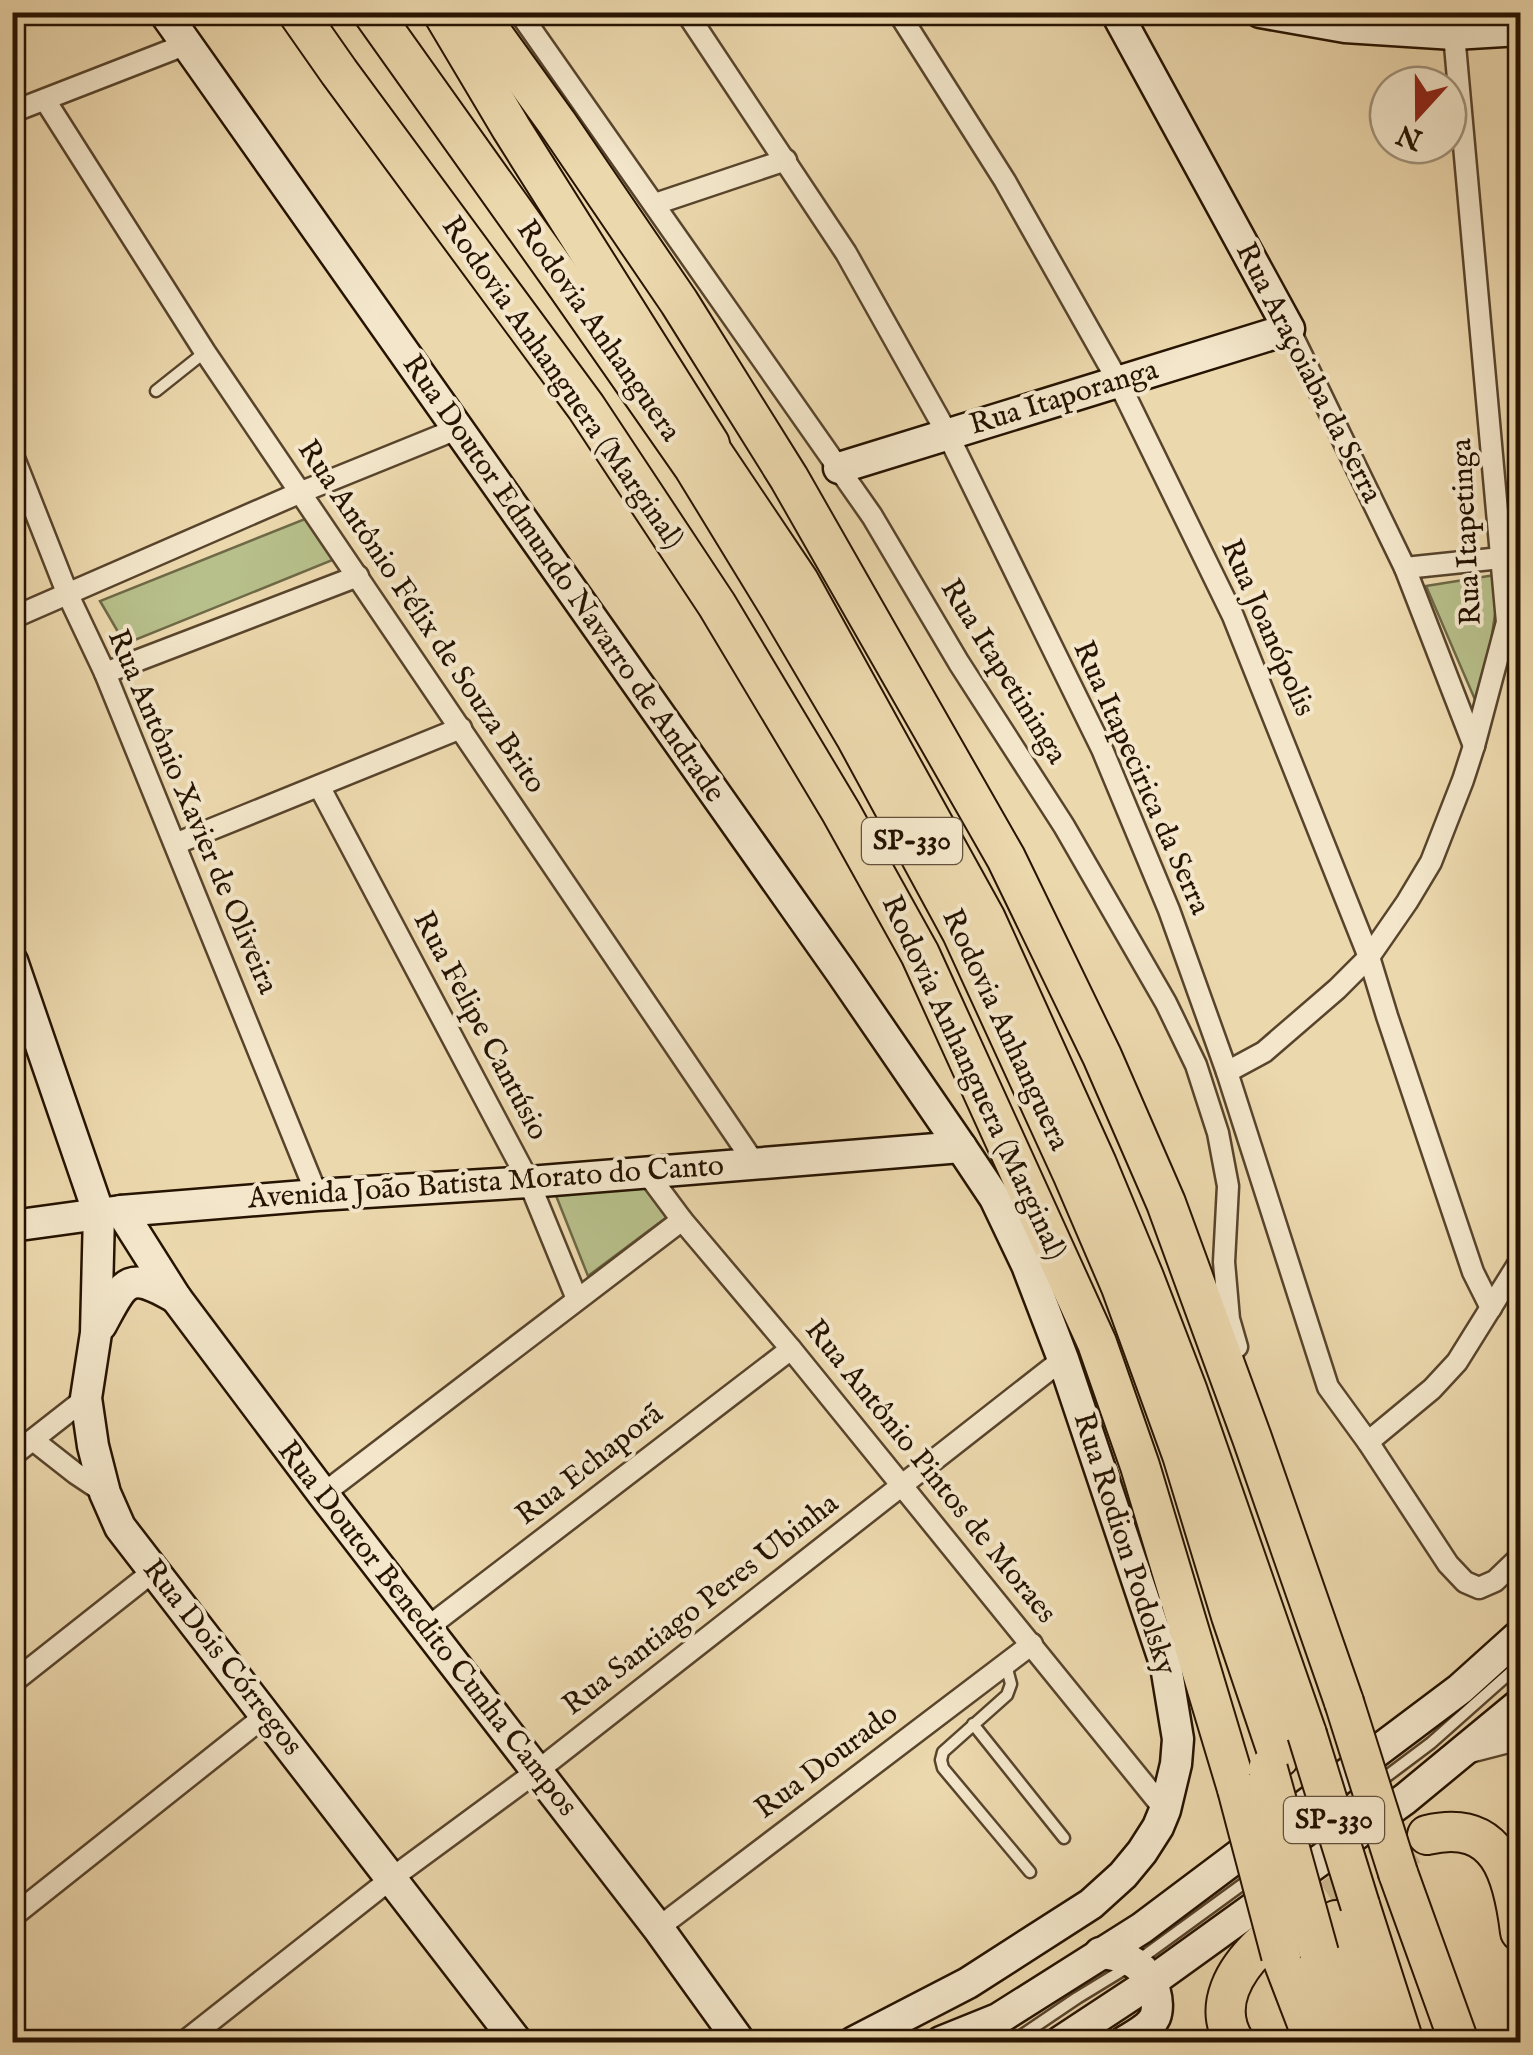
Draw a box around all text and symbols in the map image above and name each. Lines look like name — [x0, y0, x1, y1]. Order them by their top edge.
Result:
north arrow — [1368, 65, 1468, 165]
text: N — [1392, 115, 1428, 157]
street label: Rodovia Anhanguera (Marginal) — [432, 209, 692, 557]
street label: Rodovia Anhanguera — [507, 213, 689, 449]
street label: Rua Araçoiaba da Serra — [1226, 236, 1390, 510]
street label: Rua Doutor Edmundo Navarro de Andrade — [393, 348, 733, 810]
street label: Rua Itaporanga — [965, 351, 1163, 445]
street label: Rua Antônio Félix de Souza Brito — [288, 433, 554, 801]
street label: Rua Itapetinga — [1443, 437, 1491, 626]
street label: Rua Joanópolis — [1211, 534, 1323, 722]
street label: Rua Itapetininga — [931, 572, 1075, 772]
street label: Rua Antônio Xavier de Oliveira — [98, 624, 286, 1000]
street label: Rua Itapecirica da Serra — [1064, 635, 1218, 921]
road number: SP-330 — [862, 818, 962, 864]
street label: Rodovia Anhanguera (Marginal) — [872, 890, 1074, 1266]
street label: Rodovia Anhanguera — [932, 903, 1078, 1157]
street label: Rua Felipe Cantúsio — [404, 905, 556, 1147]
street label: Avenida João Batista Morato do Canto — [246, 1147, 725, 1219]
street label: Rua Antônio Pintos de Moraes — [796, 1312, 1064, 1632]
street label: Rua Echaporã — [509, 1396, 671, 1534]
street label: Rua Rodion Podolsky — [1064, 1408, 1184, 1680]
street label: Rua Doutor Benedito Cunha Campos — [268, 1433, 586, 1825]
street label: Rua Santiago Peres Ubinha — [555, 1485, 847, 1725]
street label: Rua Dois Córregos — [133, 1552, 311, 1764]
street label: Rua Dourado — [748, 1696, 906, 1828]
road number: SP-330 — [1284, 1797, 1384, 1843]

